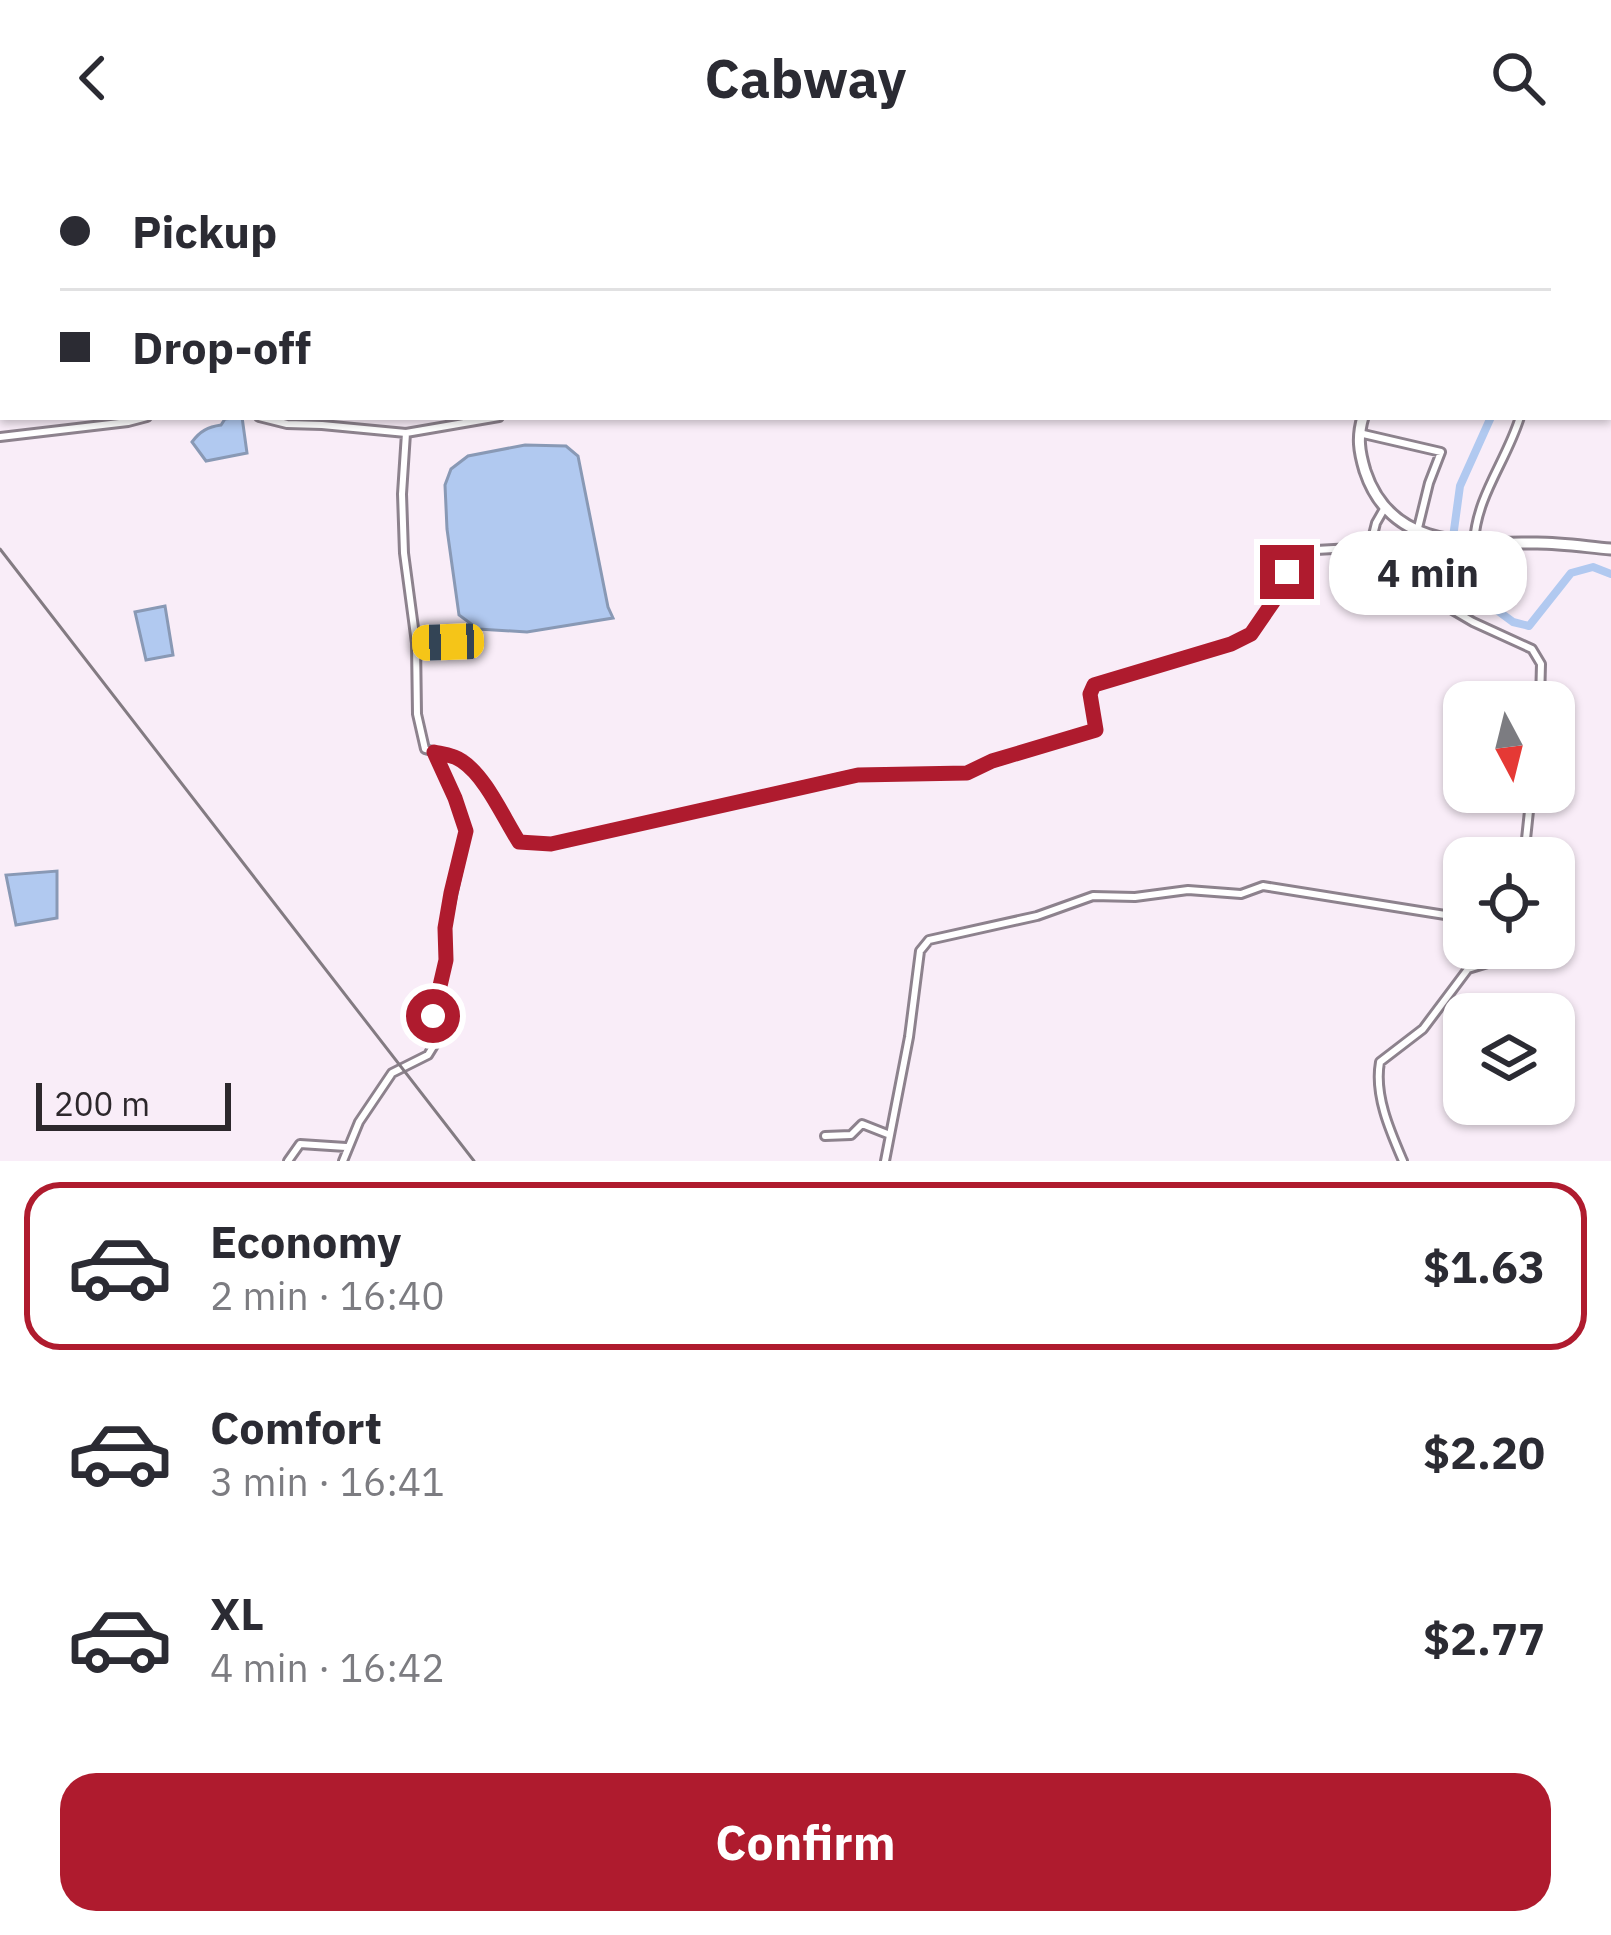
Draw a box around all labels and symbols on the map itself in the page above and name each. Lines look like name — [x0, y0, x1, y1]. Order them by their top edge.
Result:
callout: 4 min — [1329, 530, 1527, 614]
route end — [1260, 545, 1314, 599]
car — [411, 623, 485, 661]
north arrow — [1443, 681, 1575, 813]
route start — [406, 989, 460, 1043]
scale bar — [36, 1077, 231, 1130]

